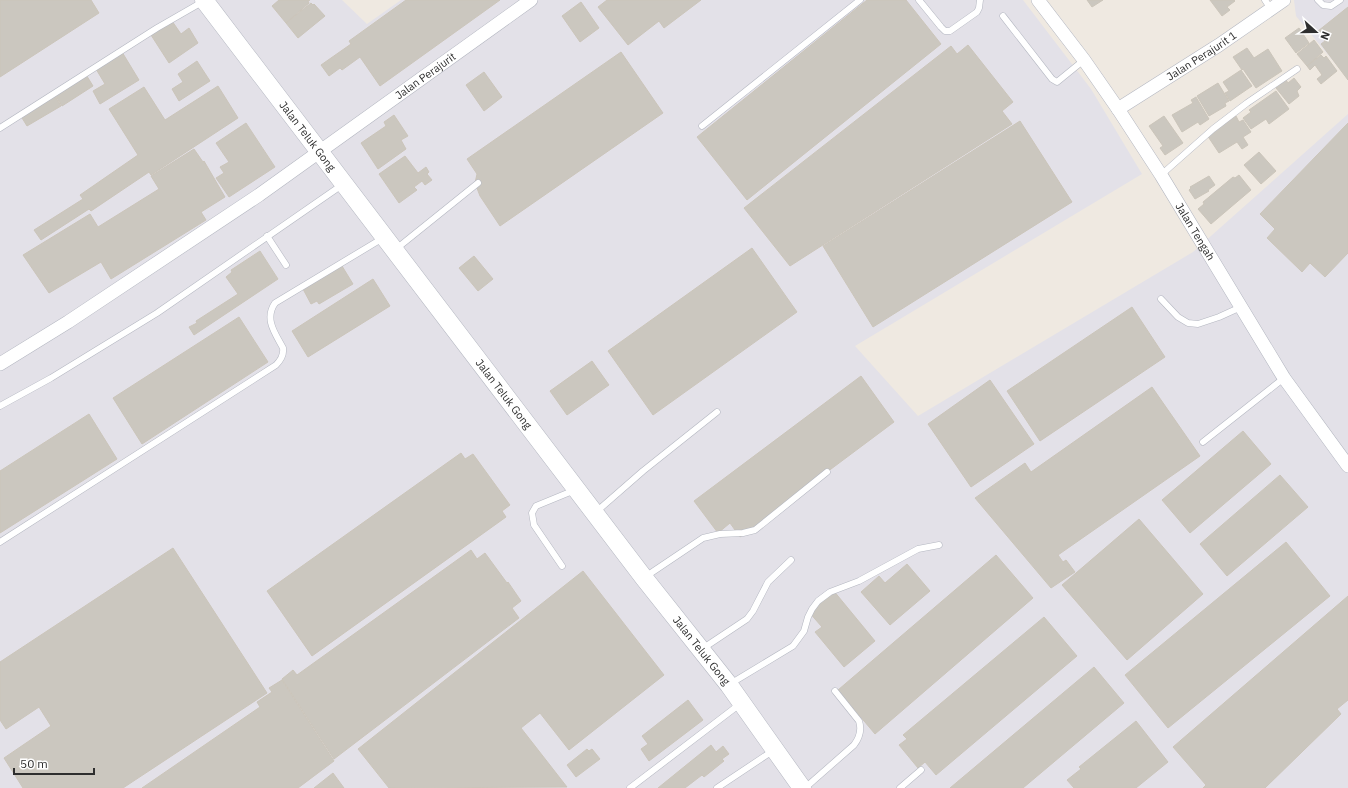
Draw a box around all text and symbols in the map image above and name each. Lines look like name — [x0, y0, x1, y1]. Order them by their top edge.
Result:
north arrow — [1296, 12, 1336, 52]
street label: Jalan Perajurit 1 — [1164, 28, 1239, 83]
text: N — [1317, 29, 1333, 42]
street label: Jalan Perajurit — [392, 49, 459, 102]
street label: Jalan Teluk Gong — [276, 98, 339, 174]
street label: Jalan Tengah — [1172, 200, 1218, 263]
street label: Jalan Teluk Gong — [473, 356, 535, 432]
street label: Jalan Teluk Gong — [670, 613, 733, 688]
scale bar — [14, 750, 94, 776]
text: 50 m — [20, 756, 48, 771]

